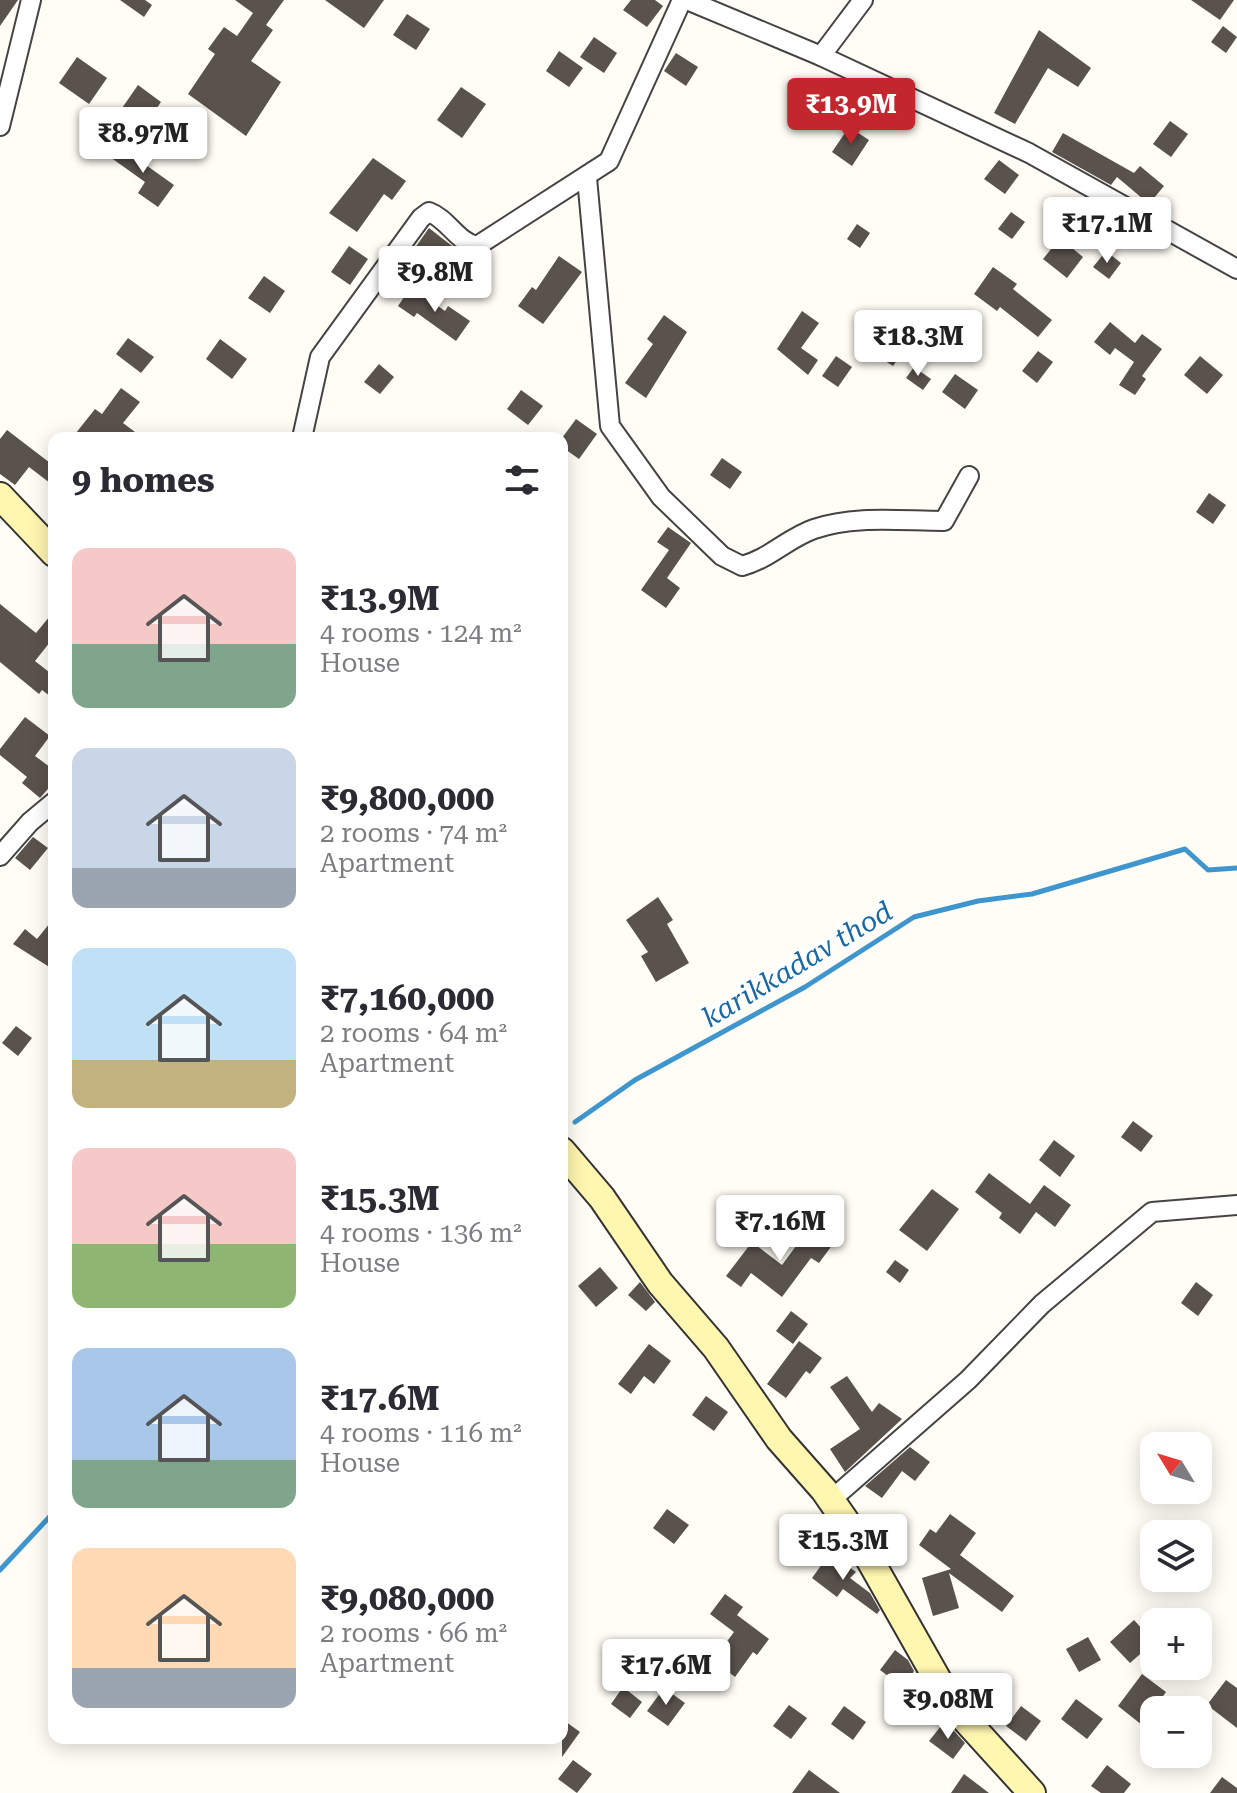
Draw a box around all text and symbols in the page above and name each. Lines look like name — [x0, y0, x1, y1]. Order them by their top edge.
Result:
pin: ₹13.9M — [786, 78, 916, 146]
text: ₹13.9M — [805, 89, 897, 119]
pin: ₹8.97M — [78, 107, 208, 175]
text: ₹8.97M — [97, 118, 189, 148]
pin: ₹17.1M — [1042, 197, 1172, 265]
text: ₹17.1M — [1061, 208, 1153, 238]
pin: ₹9.8M — [379, 246, 491, 314]
text: ₹9.8M — [397, 257, 473, 287]
pin: ₹18.3M — [853, 310, 983, 378]
text: ₹18.3M — [872, 321, 964, 351]
icon: filters — [500, 458, 544, 502]
text: 9 homes — [72, 460, 215, 500]
text: ₹13.9M — [320, 578, 440, 618]
icon: home — [136, 580, 232, 676]
text: 4 rooms · 124 m² — [320, 618, 522, 648]
text: House — [320, 648, 400, 678]
text: ₹9,800,000 — [320, 778, 494, 818]
icon: home — [136, 780, 232, 876]
text: 2 rooms · 74 m² — [320, 818, 507, 848]
text: Apartment — [320, 848, 454, 878]
water label: karikkadav thod — [696, 895, 898, 1034]
text: ₹7,160,000 — [320, 978, 494, 1018]
icon: home — [136, 980, 232, 1076]
text: 2 rooms · 64 m² — [320, 1018, 507, 1048]
text: Apartment — [320, 1048, 454, 1078]
text: ₹15.3M — [320, 1178, 440, 1218]
icon: home — [136, 1180, 232, 1276]
pin: ₹7.16M — [715, 1195, 845, 1263]
text: ₹7.16M — [734, 1206, 826, 1236]
text: 4 rooms · 136 m² — [320, 1218, 522, 1248]
text: House — [320, 1248, 400, 1278]
text: ₹17.6M — [320, 1378, 440, 1418]
icon: home — [136, 1380, 232, 1476]
text: 4 rooms · 116 m² — [320, 1418, 522, 1448]
north arrow — [1140, 1432, 1212, 1504]
map controls — [1140, 1432, 1212, 1768]
text: House — [320, 1448, 400, 1478]
pin: ₹15.3M — [778, 1514, 908, 1582]
button: layers — [1140, 1520, 1212, 1592]
text: ₹15.3M — [797, 1525, 889, 1555]
text: ₹9,080,000 — [320, 1578, 494, 1618]
icon: home — [136, 1580, 232, 1676]
button: + — [1140, 1608, 1212, 1680]
text: 2 rooms · 66 m² — [320, 1618, 507, 1648]
pin: ₹17.6M — [601, 1639, 731, 1707]
text: Apartment — [320, 1648, 454, 1678]
text: ₹17.6M — [620, 1650, 712, 1680]
pin: ₹9.08M — [883, 1673, 1013, 1741]
text: ₹9.08M — [902, 1684, 994, 1714]
button: − — [1140, 1696, 1212, 1768]

